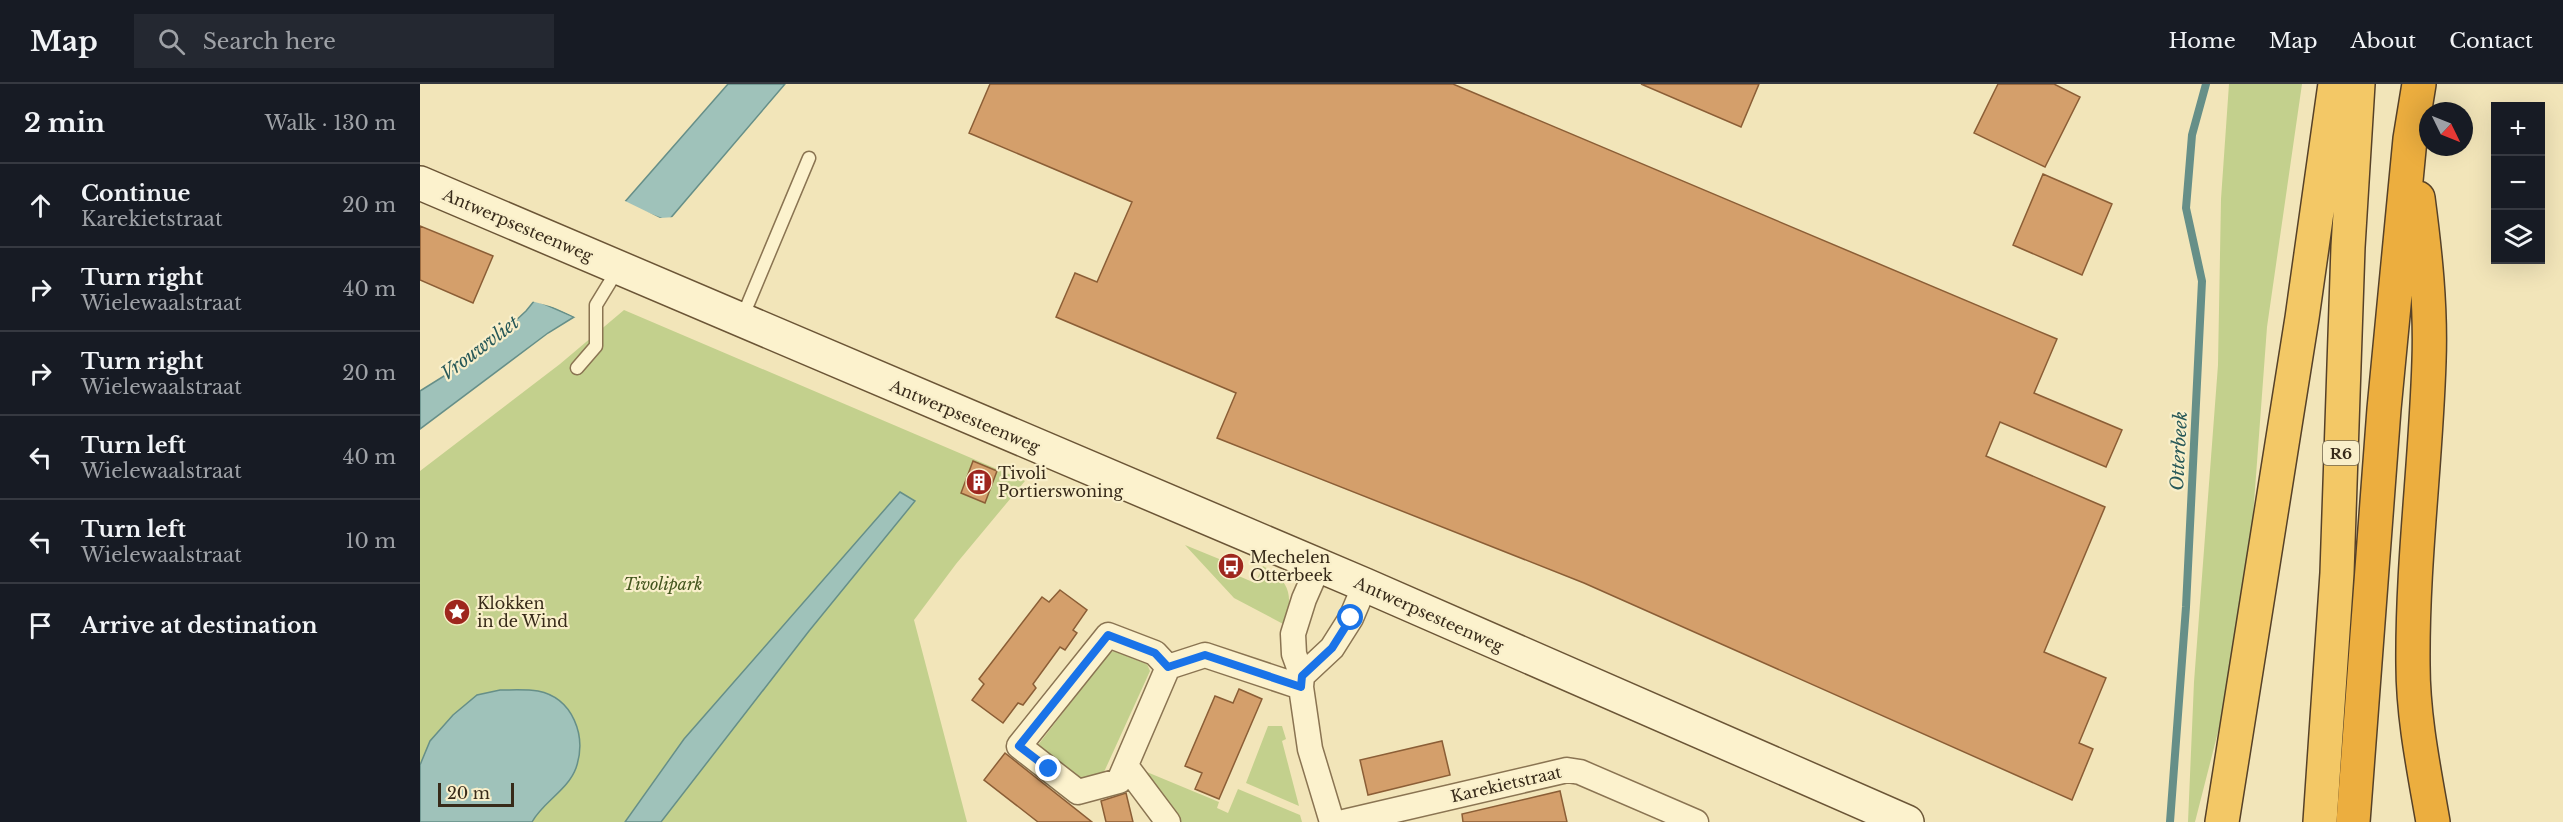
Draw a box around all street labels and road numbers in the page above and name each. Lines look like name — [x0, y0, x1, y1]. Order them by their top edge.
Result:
street label: Antwerpsesteenweg — [439, 184, 597, 266]
street label: Antwerpsesteenweg — [886, 375, 1044, 457]
road number: R6 — [2323, 441, 2359, 465]
street label: Antwerpsesteenweg — [1350, 572, 1507, 656]
street label: Karekietstraat — [1449, 762, 1563, 806]

